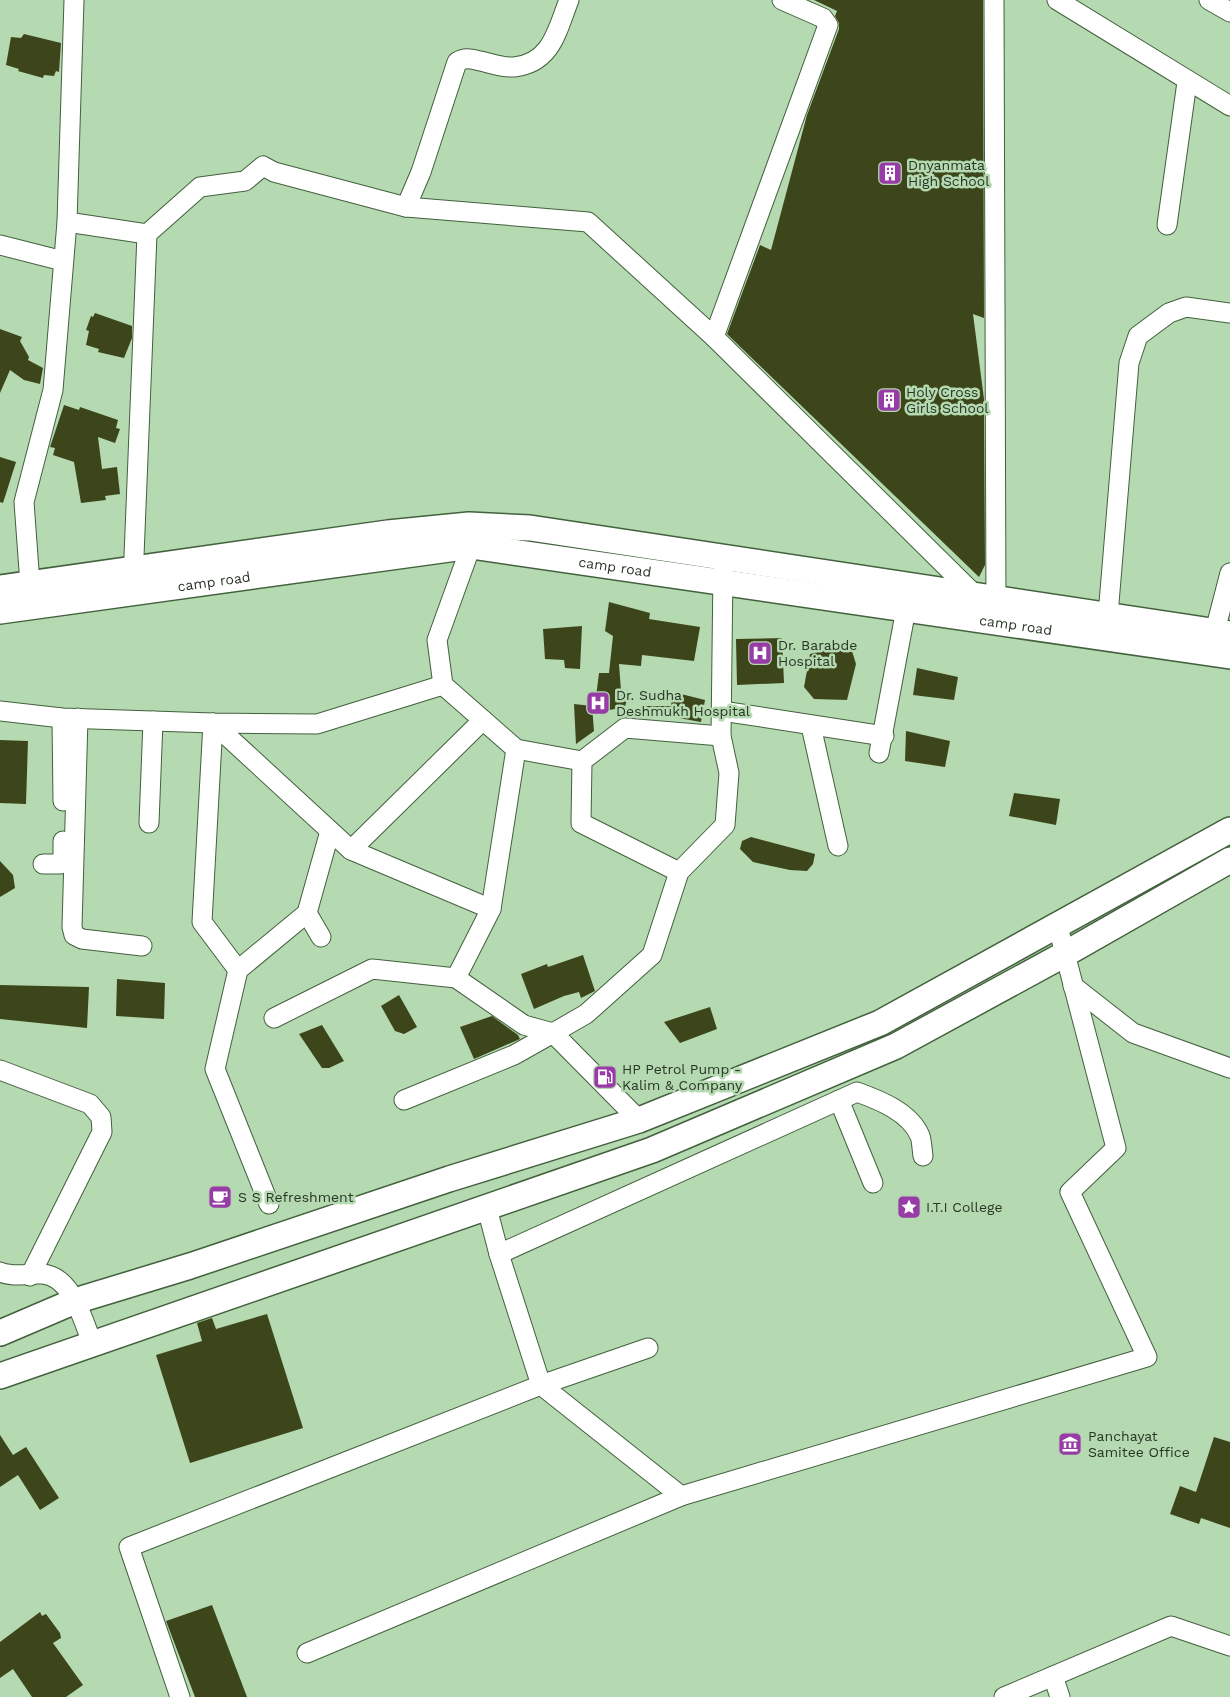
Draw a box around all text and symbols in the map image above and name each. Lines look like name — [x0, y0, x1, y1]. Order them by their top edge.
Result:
place label: Dnyanmata High School — [908, 157, 990, 189]
building icon: Dnyanmata High School — [877, 160, 903, 186]
place label: Holy Cross Girls School — [906, 384, 989, 416]
building icon: Holy Cross Girls School — [876, 387, 902, 413]
street label: camp road — [578, 554, 652, 580]
street label: camp road — [177, 569, 251, 594]
street label: camp road — [978, 612, 1053, 638]
place label: Dr. Barabde Hospital — [778, 637, 857, 669]
hospital icon: Dr. Barabde Hospital — [747, 640, 773, 666]
place label: Dr. Sudha Deshmukh Hospital — [616, 687, 751, 719]
hospital icon: Dr. Sudha Deshmukh Hospital — [585, 690, 611, 716]
place label: HP Petrol Pump - Kalim & Company — [622, 1061, 743, 1093]
fuel station icon: HP Petrol Pump - Kalim & Company — [592, 1064, 618, 1090]
cafe icon: S S Refreshment — [207, 1184, 233, 1210]
place label: S S Refreshment — [238, 1189, 354, 1205]
place icon: I.T.I College — [896, 1194, 922, 1220]
place label: I.T.I College — [926, 1199, 1003, 1215]
place label: Panchayat Samitee Office — [1088, 1428, 1190, 1460]
museum icon: Panchayat Samitee Office — [1057, 1431, 1083, 1457]

